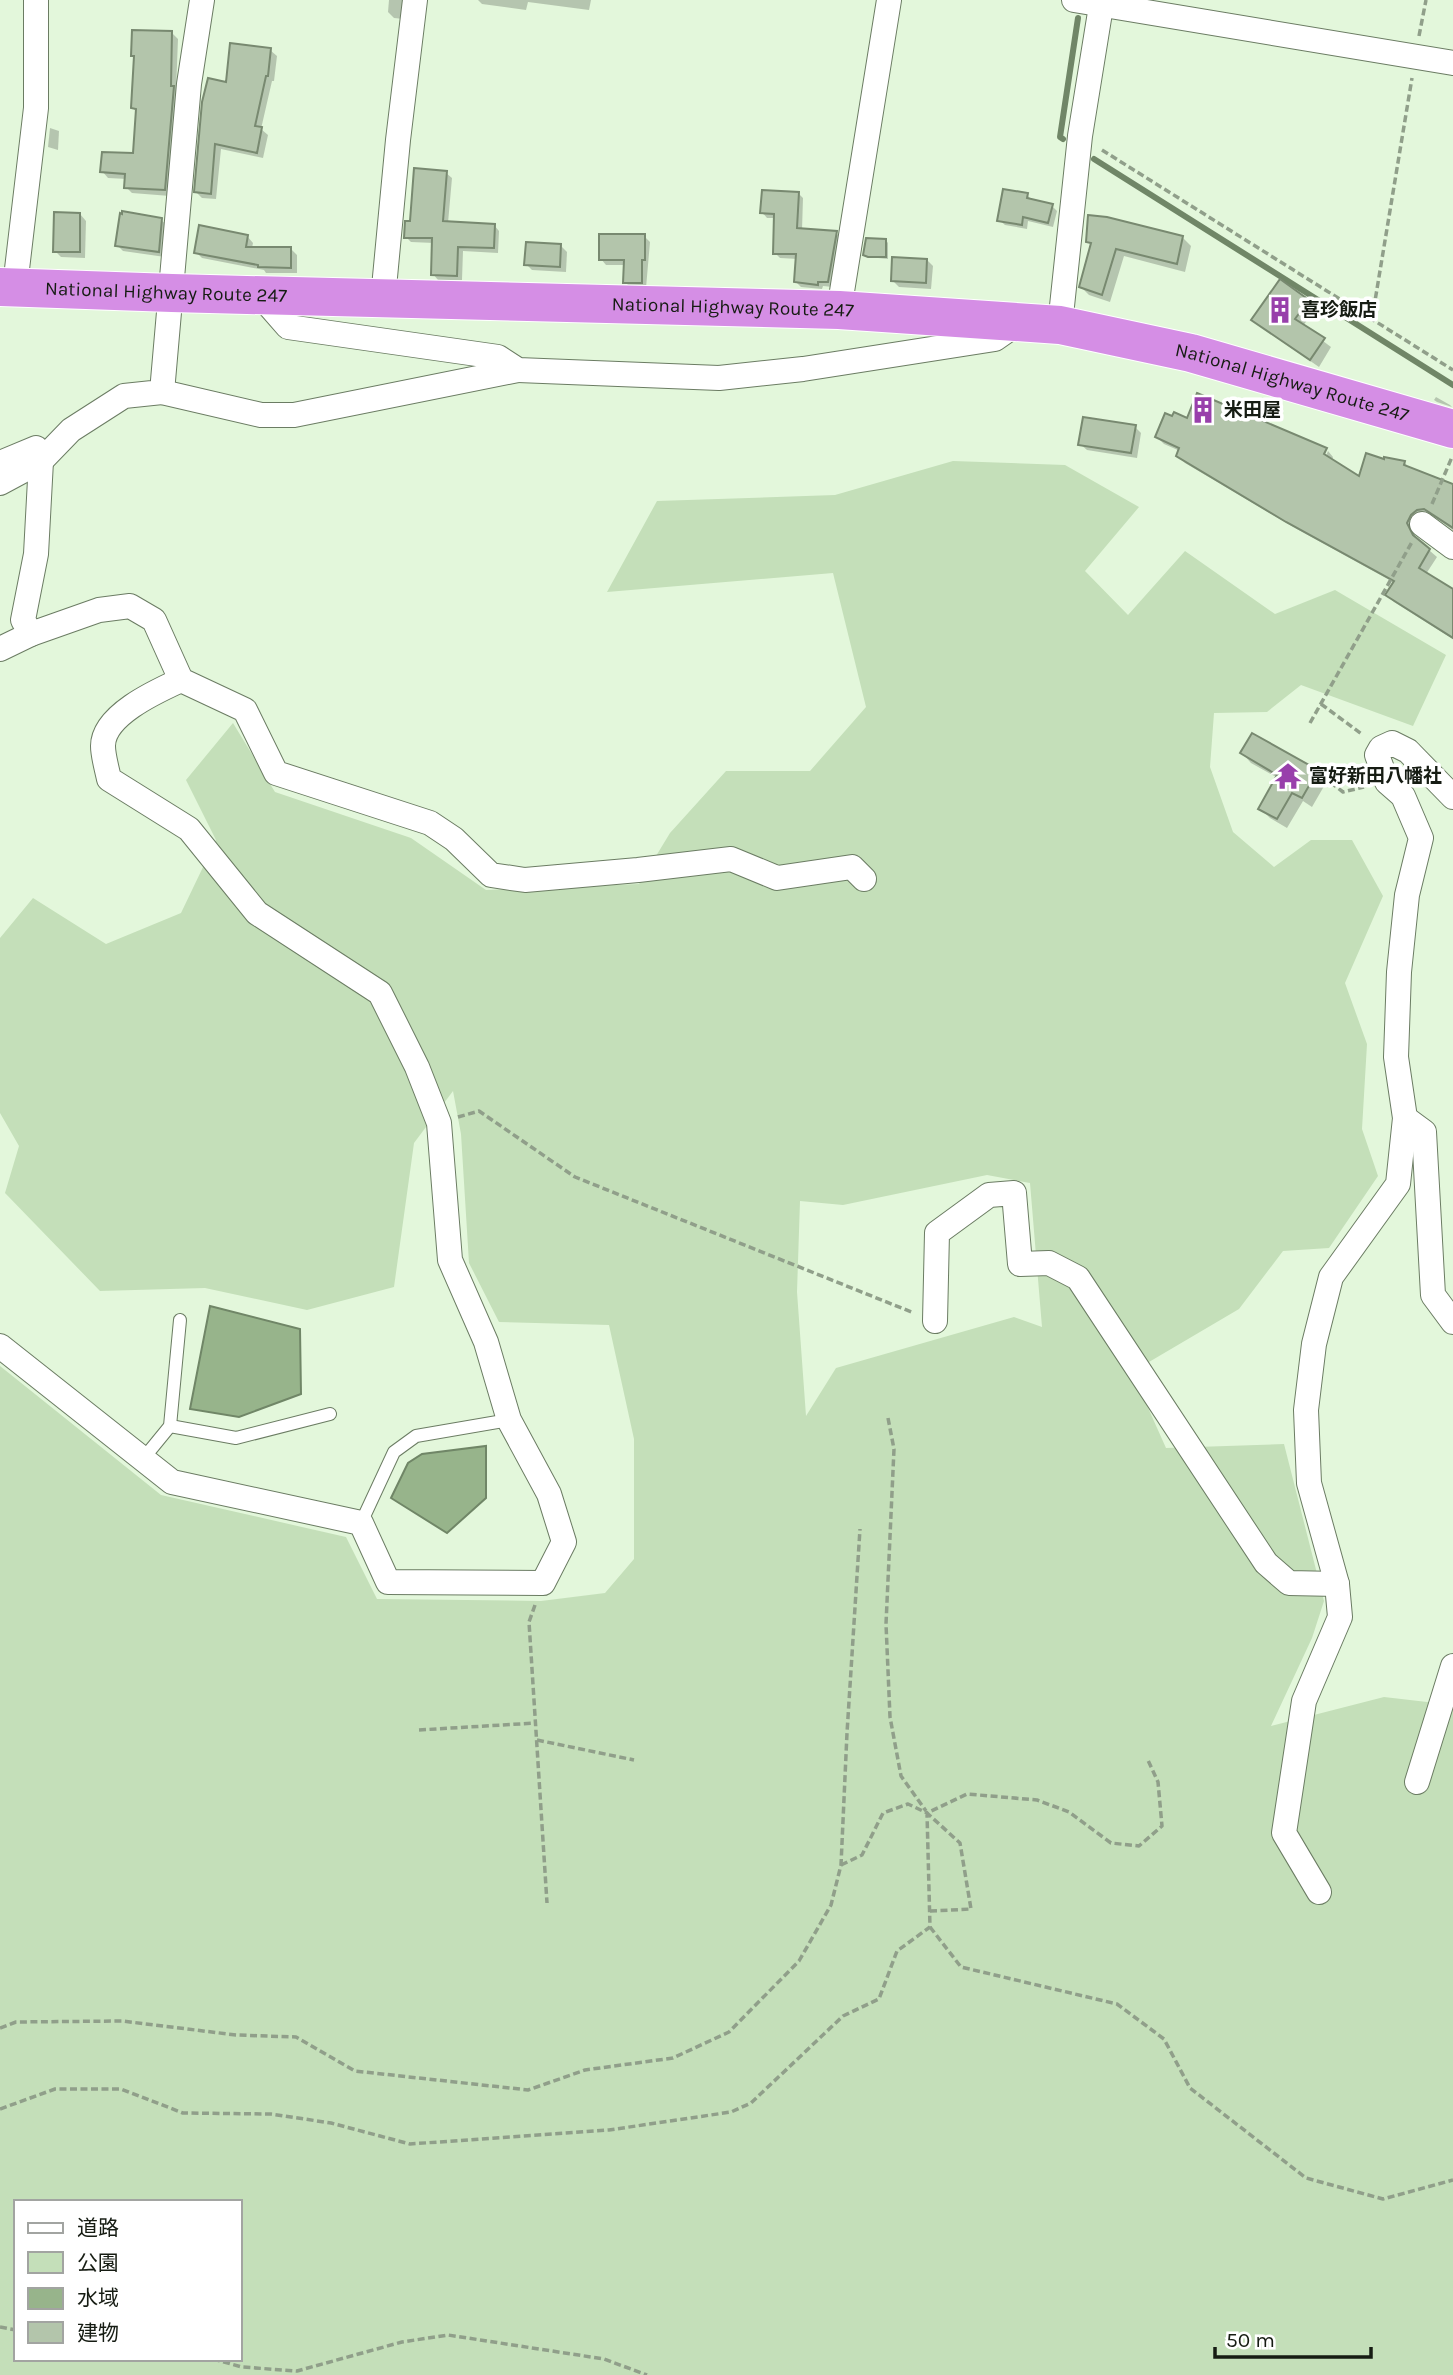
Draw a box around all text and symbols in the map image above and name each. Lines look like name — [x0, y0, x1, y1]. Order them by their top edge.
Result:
street label: National Highway Route 247 — [44, 278, 287, 307]
street label: National Highway Route 247 — [611, 293, 855, 322]
building icon: 喜珍飯店 — [1265, 295, 1295, 325]
place label: 喜珍飯店 — [1301, 299, 1377, 321]
street label: National Highway Route 247 — [1173, 339, 1411, 427]
building icon: 米田屋 — [1188, 395, 1218, 425]
place label: 米田屋 — [1224, 399, 1281, 421]
temple icon: 富好新田八幡社 — [1273, 761, 1303, 791]
place label: 富好新田八幡社 — [1309, 765, 1442, 787]
legend — [14, 2200, 242, 2361]
text: 道路 — [77, 2216, 119, 2240]
text: 公園 — [77, 2251, 119, 2275]
text: 水域 — [77, 2286, 119, 2310]
scale bar — [1215, 2316, 1371, 2360]
text: 建物 — [77, 2321, 119, 2345]
text: 50 m — [1226, 2328, 1275, 2352]

